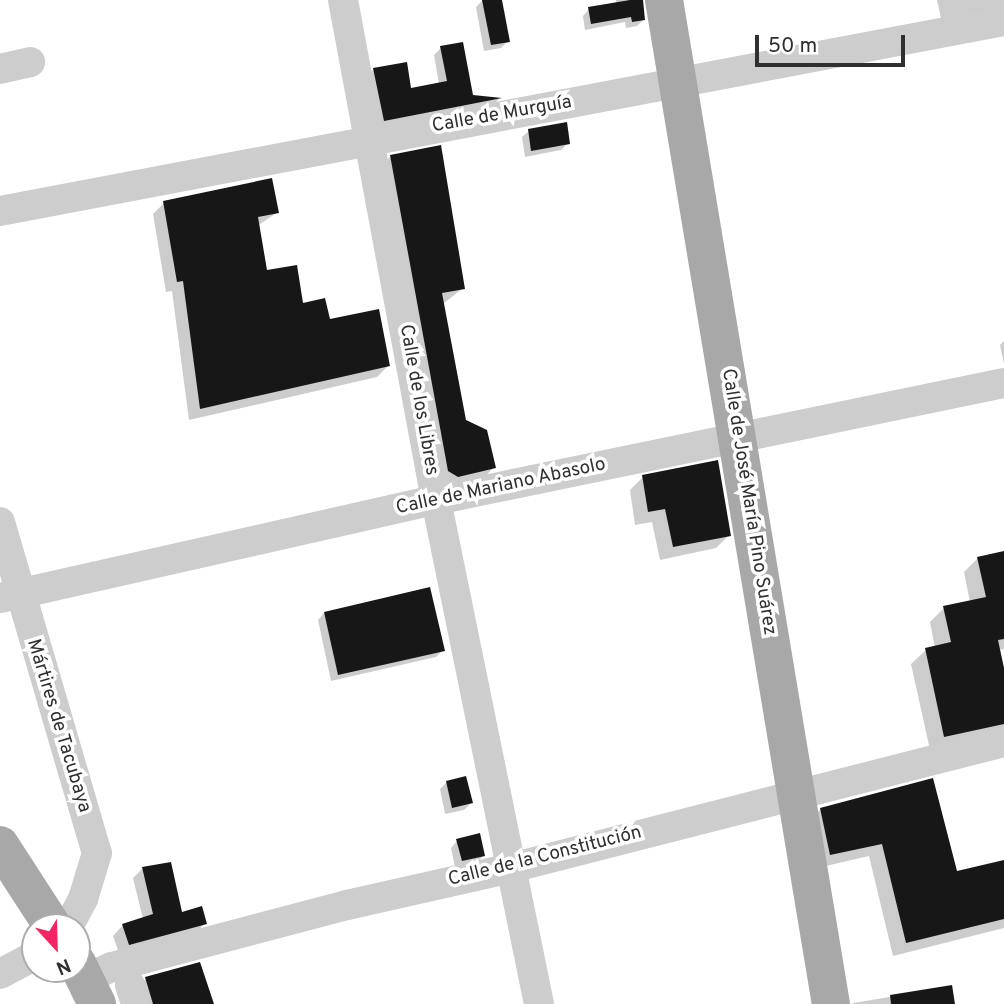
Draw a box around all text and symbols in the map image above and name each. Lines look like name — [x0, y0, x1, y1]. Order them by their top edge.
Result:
scale bar — [759, 21, 909, 65]
text: 50 m — [768, 33, 817, 60]
street label: Calle de Murguía — [430, 91, 574, 139]
street label: Calle de los Libres — [393, 323, 443, 477]
street label: Calle de José María Pino Suárez — [716, 367, 780, 637]
street label: Calle de Mariano Abasolo — [394, 454, 608, 520]
street label: Mártires de Tacubaya — [21, 636, 95, 816]
street label: Calle de la Constitución — [446, 822, 644, 892]
north arrow — [21, 913, 91, 983]
text: N — [52, 952, 74, 979]

